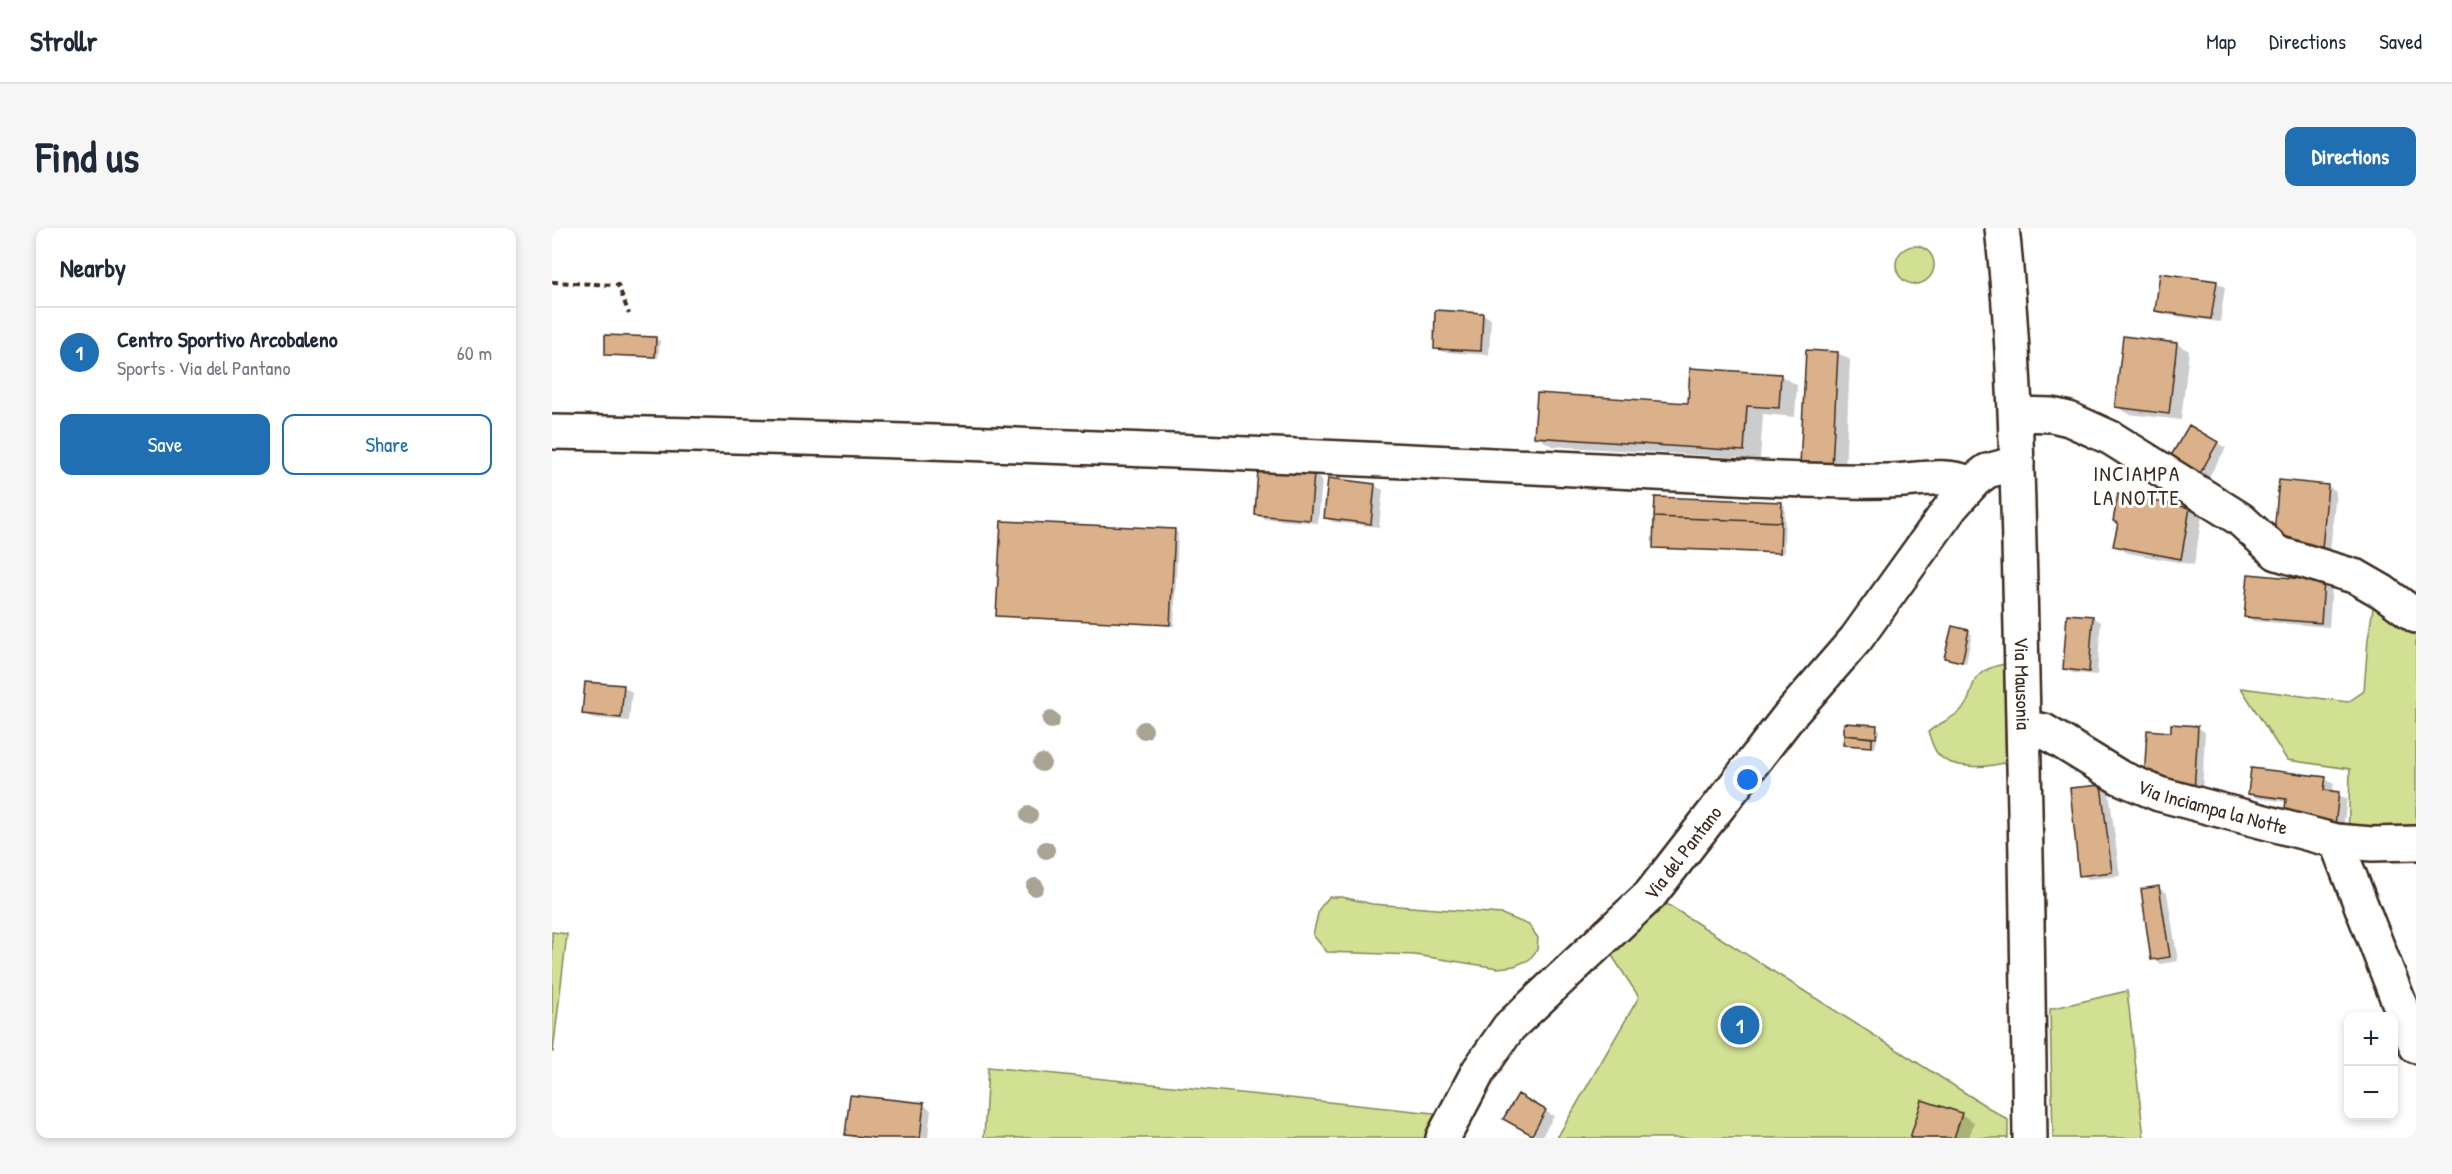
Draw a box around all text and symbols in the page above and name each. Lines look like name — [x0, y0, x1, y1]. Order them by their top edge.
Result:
text: Strollr — [30, 22, 97, 60]
text: Map — [2206, 27, 2236, 56]
text: Directions — [2269, 27, 2346, 56]
text: Saved — [2379, 27, 2422, 56]
button: Directions — [2285, 127, 2416, 186]
text: Find us — [36, 128, 139, 185]
text: Nearby — [60, 250, 126, 285]
text: Centro Sportivo Arcobaleno — [117, 324, 338, 354]
text: 1 — [76, 339, 83, 366]
text: 60 m — [457, 339, 492, 366]
text: Sports · Via del Pantano — [117, 354, 290, 381]
button: Save — [60, 414, 270, 475]
button: Share — [282, 414, 492, 475]
district label: INCIAMPA LA NOTTE — [2093, 459, 2181, 512]
street label: Via Mausonia — [2008, 637, 2038, 730]
your location — [1733, 765, 1762, 794]
street label: Via Inciampa la Notte — [2133, 772, 2291, 841]
street label: Via del Pantano — [1637, 800, 1727, 905]
pin: 1 — [1720, 1002, 1760, 1048]
map controls — [2344, 1012, 2398, 1120]
button: + — [2344, 1012, 2398, 1066]
button: − — [2344, 1066, 2398, 1120]

